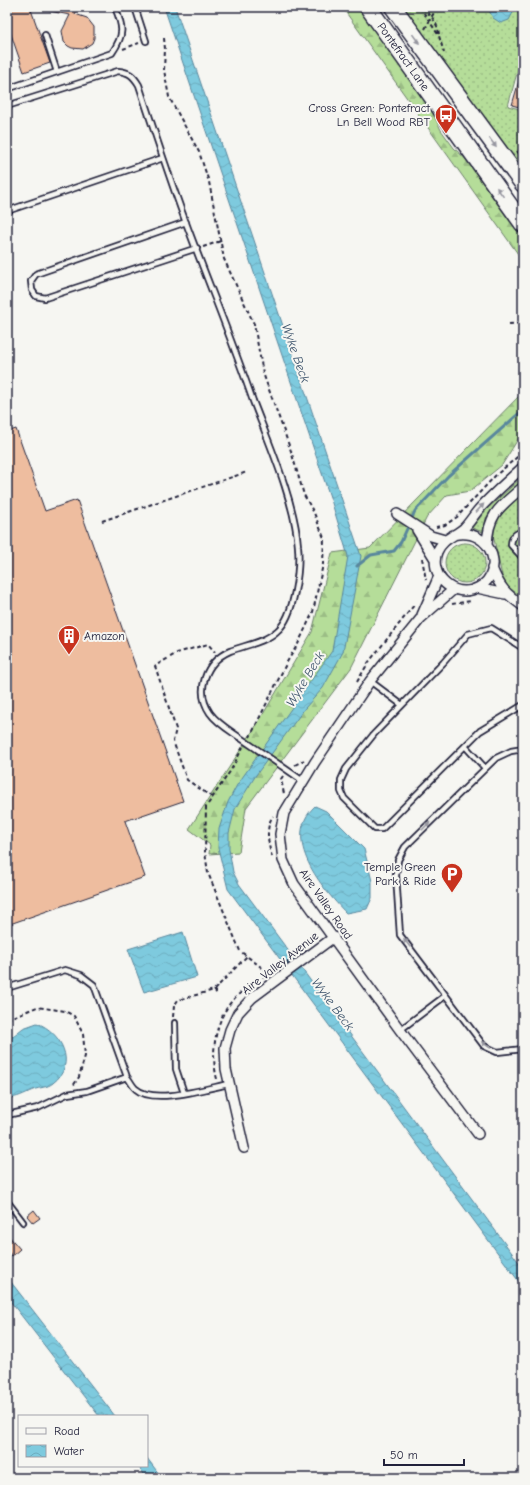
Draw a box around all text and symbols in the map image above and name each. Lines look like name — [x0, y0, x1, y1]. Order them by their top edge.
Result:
street label: Pontefract Lane — [374, 20, 433, 93]
one-way arrow — [412, 33, 420, 44]
place label: Cross Green: Pontefract Ln Bell Wood RBT — [308, 101, 431, 129]
bus stop icon: Cross Green: Pontefract Ln Bell Wood RBT — [433, 102, 459, 135]
one-way arrow — [489, 138, 497, 149]
one-way arrow — [496, 187, 504, 198]
water label: Wyke Beck — [279, 321, 313, 385]
one-way arrow — [475, 503, 485, 513]
building icon: Amazon — [56, 623, 82, 656]
place label: Amazon — [84, 629, 125, 643]
water label: Wyke Beck — [283, 648, 328, 709]
one-way arrow — [421, 821, 431, 831]
place label: Temple Green Park & Ride — [364, 860, 436, 888]
parking icon: Temple Green Park & Ride — [439, 861, 465, 894]
street label: Aire Valley Road — [297, 866, 355, 942]
street label: Aire Valley Avenue — [239, 929, 321, 997]
one-way arrow — [402, 938, 411, 949]
water label: Wyke Beck — [309, 975, 358, 1034]
one-way arrow — [481, 1041, 492, 1049]
legend — [18, 1415, 148, 1467]
text: Road — [54, 1424, 80, 1438]
scale bar — [384, 1441, 464, 1467]
text: Water — [54, 1444, 84, 1458]
text: 50 m — [390, 1448, 418, 1462]

